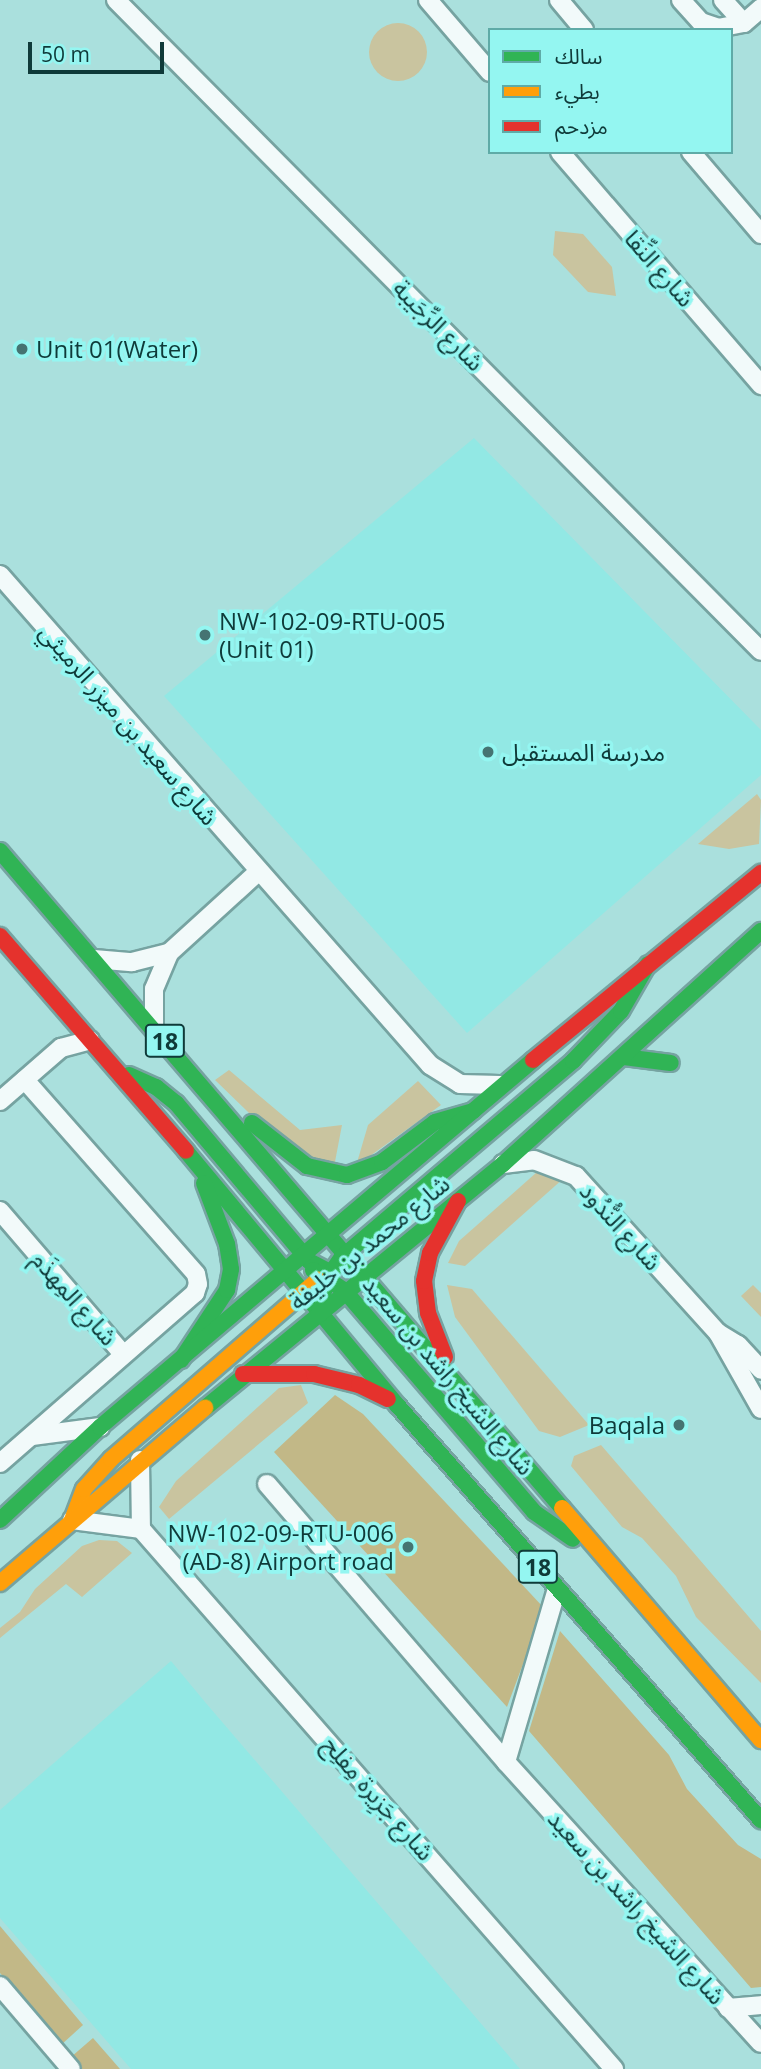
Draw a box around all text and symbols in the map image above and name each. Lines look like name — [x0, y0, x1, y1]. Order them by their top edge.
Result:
scale bar — [32, 28, 168, 72]
legend — [488, 28, 733, 154]
text: 50 m — [41, 40, 90, 68]
text: سالك — [555, 42, 602, 70]
text: بطيء — [555, 77, 600, 105]
text: مزدحم — [555, 112, 608, 140]
street label: شارع النِّقا — [619, 224, 701, 312]
street label: شارع الرِّجَيبة — [388, 274, 490, 376]
place label: Unit 01(Water) — [36, 335, 198, 363]
marker: Unit 01(Water) — [14, 341, 30, 357]
place label: NW-102-09-RTU-005 (Unit 01) — [219, 607, 445, 663]
street label: شارع سعيد بن ميزر الرميثي — [34, 617, 224, 831]
marker: NW-102-09-RTU-005 (Unit 01) — [197, 627, 213, 643]
place label: مدرسة المستقبل — [502, 738, 665, 766]
marker: مدرسة المستقبل — [480, 744, 496, 760]
road number: 18 — [144, 1022, 186, 1060]
street label: شارع محمد بن خليفة — [283, 1169, 455, 1315]
street label: شارع النُّدُود — [574, 1176, 668, 1276]
street label: شارع المِهذَم — [26, 1245, 124, 1351]
street label: شارع الشيخ راشد بن سعيد — [357, 1270, 541, 1480]
place label: Baqala — [589, 1411, 665, 1439]
marker: Baqala — [671, 1417, 687, 1433]
place label: NW-102-09-RTU-006 (AD-8) Airport road — [168, 1519, 394, 1575]
marker: NW-102-09-RTU-006 (AD-8) Airport road — [400, 1539, 416, 1555]
road number: 18 — [517, 1548, 559, 1586]
street label: شارع جَزِيرة مِفلِح — [317, 1730, 441, 1866]
street label: شارع الشيخ راشد بن سعيد — [542, 1804, 732, 2010]

